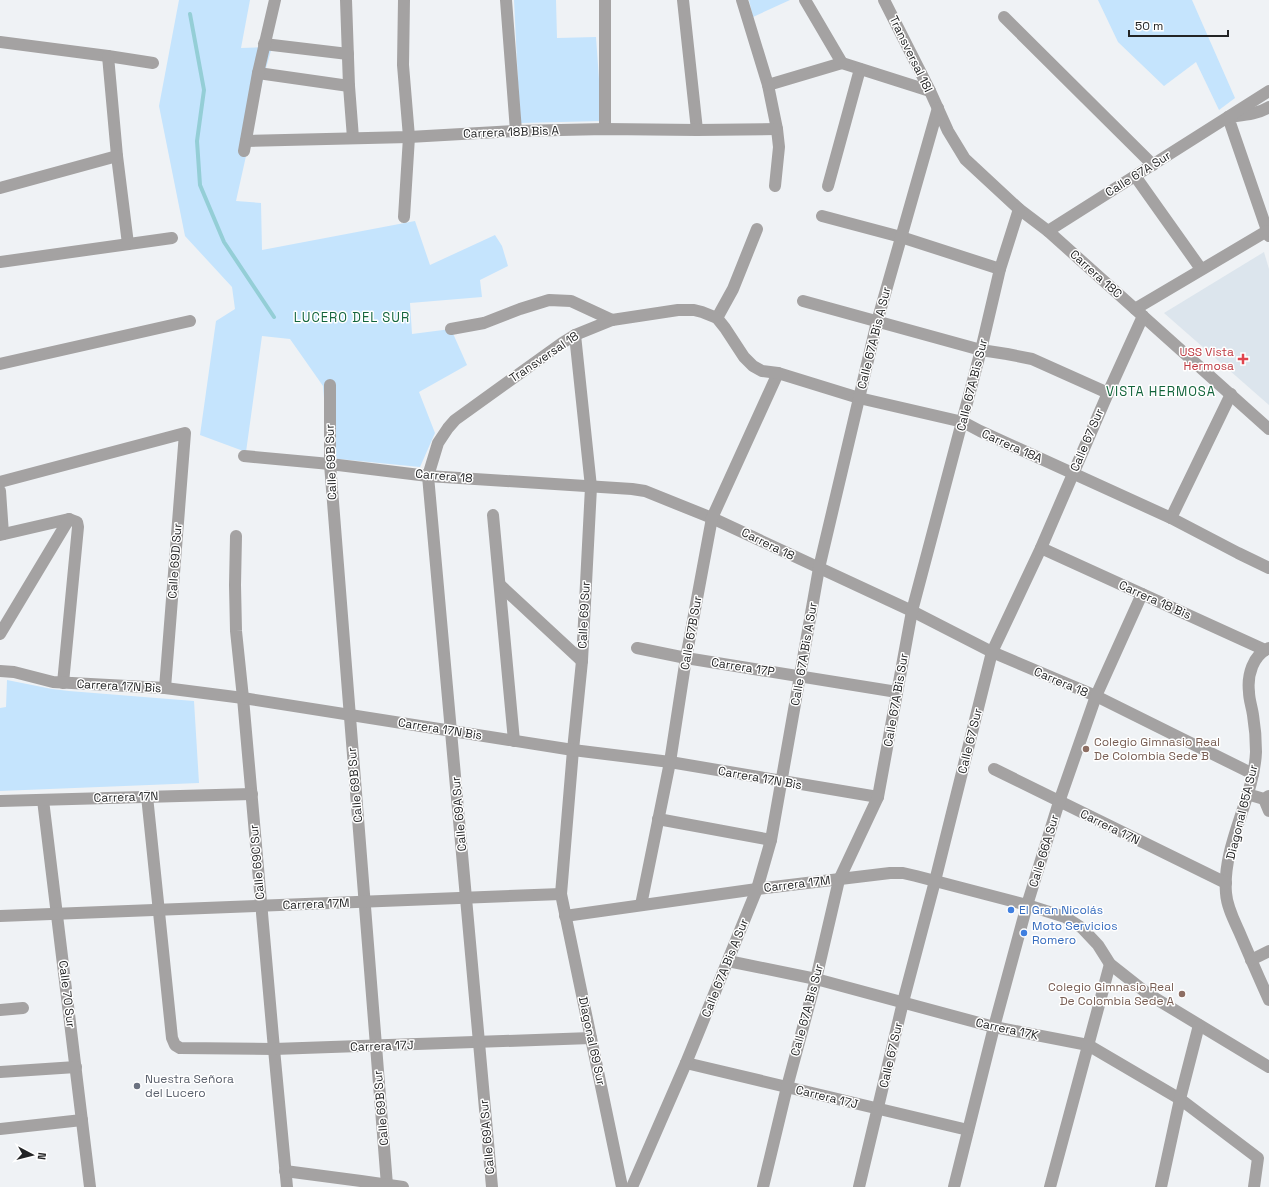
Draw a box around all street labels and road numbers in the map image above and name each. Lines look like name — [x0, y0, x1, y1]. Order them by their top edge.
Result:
street label: Transversal 18I — [886, 13, 936, 95]
street label: Carrera 18B Bis A — [463, 122, 560, 142]
street label: Calle 67A Sur — [1102, 147, 1174, 200]
street label: Carrera 18C — [1066, 246, 1126, 302]
street label: Calle 67A Bis A Sur — [854, 285, 895, 391]
street label: Transversal 18 — [506, 328, 582, 386]
street label: Calle 67A Bis Sur — [953, 337, 991, 433]
street label: Calle 67 Sur — [1067, 406, 1108, 474]
street label: Calle 69B Sur — [322, 423, 340, 500]
street label: Carrera 18A — [979, 425, 1045, 467]
street label: Carrera 18 — [415, 466, 473, 486]
street label: Calle 69D Sur — [164, 522, 186, 599]
street label: Carrera 18 — [739, 524, 797, 564]
street label: Carrera 18 Bis — [1116, 577, 1194, 623]
street label: Calle 69 Sur — [574, 580, 594, 649]
street label: Calle 67B Sur — [677, 594, 705, 671]
street label: Calle 67A Bis A Sur — [787, 600, 821, 707]
street label: Calle 67A Bis Sur — [880, 652, 912, 748]
street label: Carrera 17P — [710, 654, 776, 680]
street label: Carrera 18 — [1031, 663, 1091, 701]
street label: Carrera 17N Bis — [76, 676, 162, 696]
street label: Calle 67 Sur — [954, 706, 986, 775]
street label: Carrera 17N Bis — [397, 714, 483, 744]
street label: Calle 69B Sur — [344, 746, 366, 823]
street label: Diagonal 65A Sur — [1222, 762, 1262, 861]
street label: Carrera 17N Bis — [717, 763, 803, 793]
street label: Calle 69A Sur — [448, 775, 470, 852]
street label: Carrera 17N — [93, 788, 159, 806]
street label: Carrera 17N — [1077, 806, 1143, 848]
street label: Calle 66A Sur — [1025, 812, 1063, 889]
street label: Calle 69C Sur — [246, 823, 268, 900]
street label: Carrera 17M — [763, 872, 831, 896]
street label: Carrera 17M — [282, 895, 350, 913]
street label: Calle 67A Bis A Sur — [698, 916, 752, 1020]
street label: Calle 70 Sur — [55, 960, 79, 1029]
street label: Calle 67A Bis Sur — [787, 962, 827, 1058]
street label: Diagonal 69 Sur — [575, 995, 609, 1087]
street label: Carrera 17K — [974, 1015, 1041, 1044]
street label: Calle 67 Sur — [876, 1020, 906, 1089]
street label: Carrera 17J — [350, 1037, 414, 1055]
street label: Calle 69B Sur — [370, 1069, 392, 1146]
street label: Carrera 17J — [794, 1082, 860, 1112]
street label: Calle 69A Sur — [476, 1098, 498, 1175]

